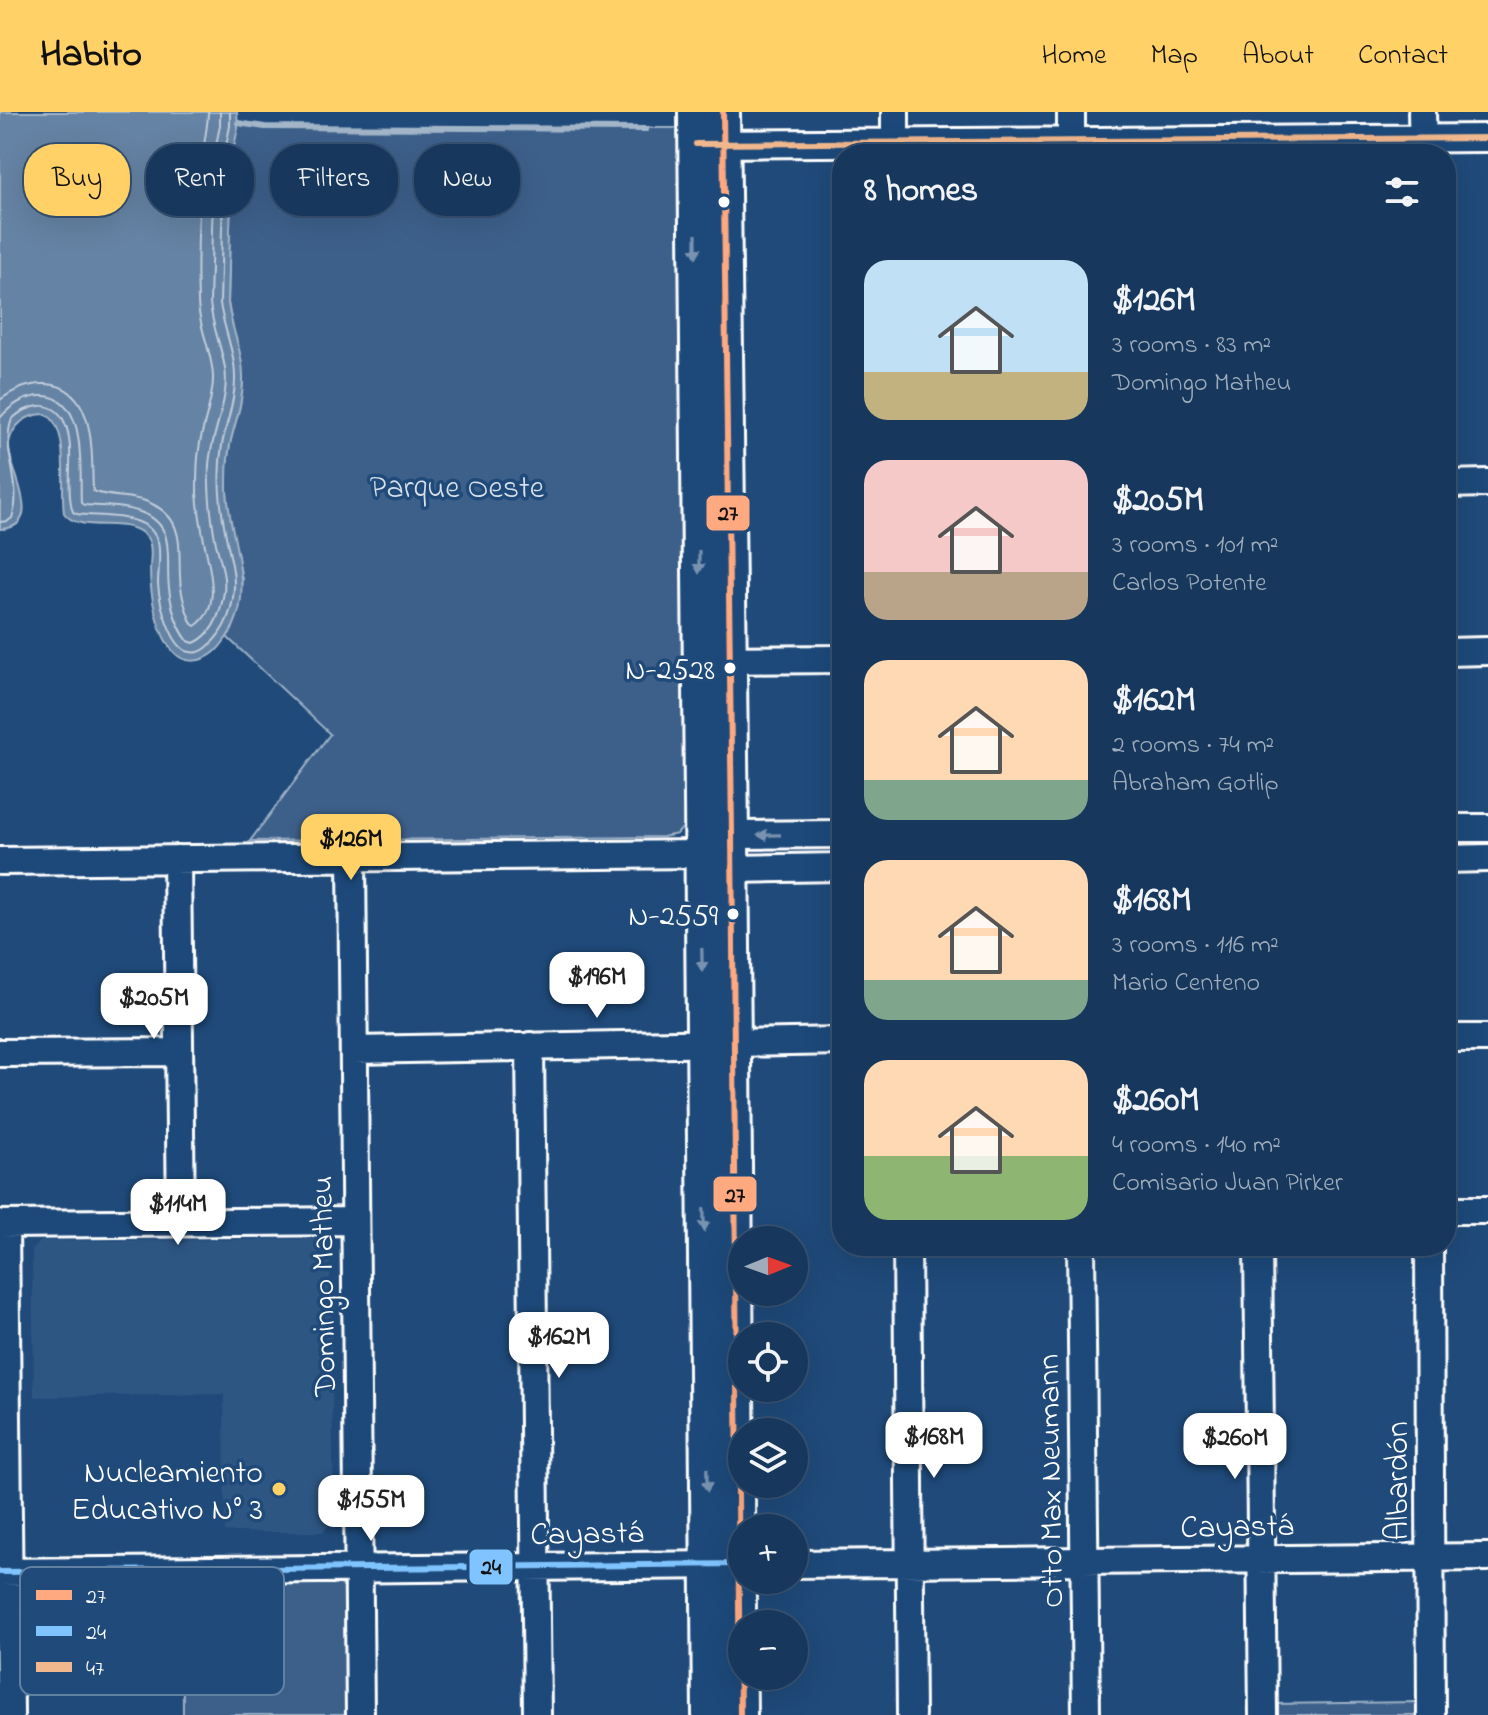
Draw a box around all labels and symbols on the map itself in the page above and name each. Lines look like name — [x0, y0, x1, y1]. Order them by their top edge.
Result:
unlabelled marker — [716, 194, 732, 210]
one-way arrow — [690, 234, 702, 259]
park label: Parque Oeste — [370, 466, 545, 513]
line badge: 27 — [705, 494, 751, 532]
text: 27 — [717, 499, 739, 531]
one-way arrow — [693, 550, 705, 575]
place label: N-2528 — [625, 650, 715, 694]
marker: N-2528 — [722, 660, 738, 676]
pin: $126M — [295, 814, 407, 882]
one-way arrow — [756, 829, 781, 841]
place label: N-2559 — [628, 896, 718, 940]
marker: N-2559 — [725, 906, 741, 922]
one-way arrow — [696, 948, 708, 973]
pin: $196M — [541, 952, 653, 1020]
pin: $205M — [98, 973, 210, 1041]
street label: Domingo Matheu — [300, 1175, 351, 1398]
line badge: 27 — [712, 1175, 758, 1213]
pin: $114M — [122, 1179, 234, 1247]
text: 27 — [724, 1181, 746, 1213]
one-way arrow — [698, 1208, 710, 1233]
north arrow — [728, 1226, 808, 1306]
pin: $162M — [503, 1312, 615, 1380]
street label: Otto Max Neumann — [1027, 1354, 1078, 1608]
pin: $168M — [878, 1412, 990, 1480]
pin: $260M — [1179, 1413, 1291, 1481]
street label: Albardón — [1376, 1421, 1423, 1541]
place label: Nucleamiento Educativo N° 3 — [71, 1451, 263, 1535]
one-way arrow — [701, 1468, 713, 1493]
pin: $155M — [315, 1475, 427, 1543]
marker: Nucleamiento Educativo N° 3 — [270, 1480, 288, 1498]
street label: Cayastá — [1180, 1504, 1294, 1553]
street label: Cayastá — [530, 1511, 644, 1560]
line badge: 24 — [468, 1548, 514, 1586]
text: 24 — [480, 1553, 502, 1585]
legend — [20, 1567, 284, 1695]
text: 27 — [86, 1582, 106, 1614]
text: 24 — [86, 1618, 106, 1650]
text: 47 — [86, 1654, 104, 1686]

